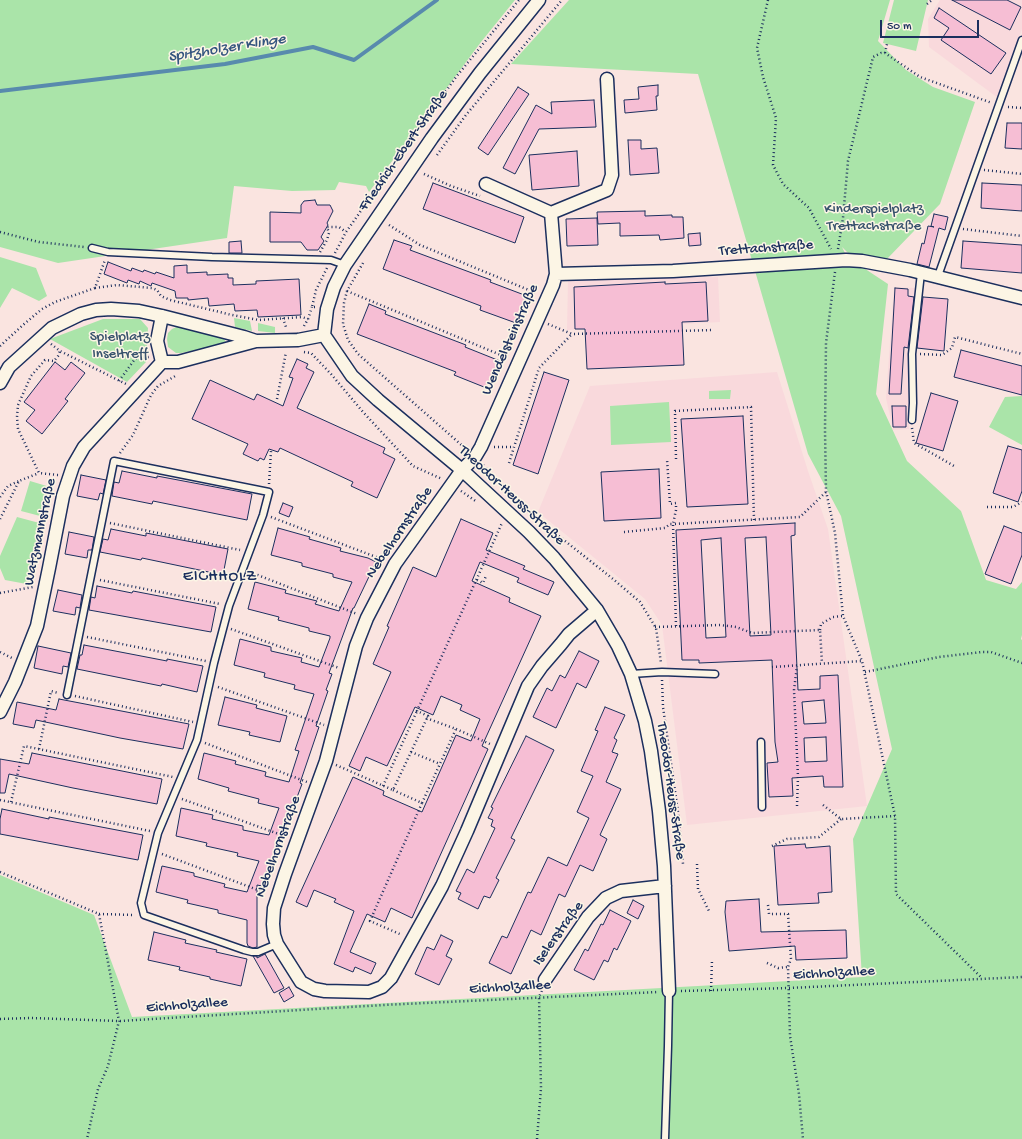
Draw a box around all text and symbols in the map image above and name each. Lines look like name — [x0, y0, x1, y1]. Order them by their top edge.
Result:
scale bar — [882, 12, 981, 38]
text: 50 m — [887, 20, 912, 34]
water label: Spitzholzer Klinge — [167, 30, 287, 68]
street label: Friedrich-Ebert-Straße — [355, 87, 453, 215]
park label: Kinderspielplatz Trettachstraße — [824, 201, 924, 236]
street label: Trettachstraße — [718, 237, 814, 261]
street label: Wendelsteinstraße — [479, 282, 543, 398]
park label: Spielplatz Inseltreff — [90, 329, 150, 364]
street label: Theodor-Heuss-Straße — [454, 442, 568, 550]
street label: Watzmannstraße — [21, 477, 61, 587]
street label: Nebelhornstraße — [363, 484, 437, 582]
district label: EICHHOLZ — [183, 568, 257, 588]
street label: Theodor-Heuss-Straße — [651, 721, 689, 861]
street label: Nebelhornstraße — [252, 794, 306, 900]
street label: Iselerstraße — [530, 898, 588, 970]
street label: Eichholzallee — [793, 963, 875, 985]
street label: Eichholzallee — [469, 977, 551, 999]
street label: Eichholzallee — [146, 994, 228, 1018]

